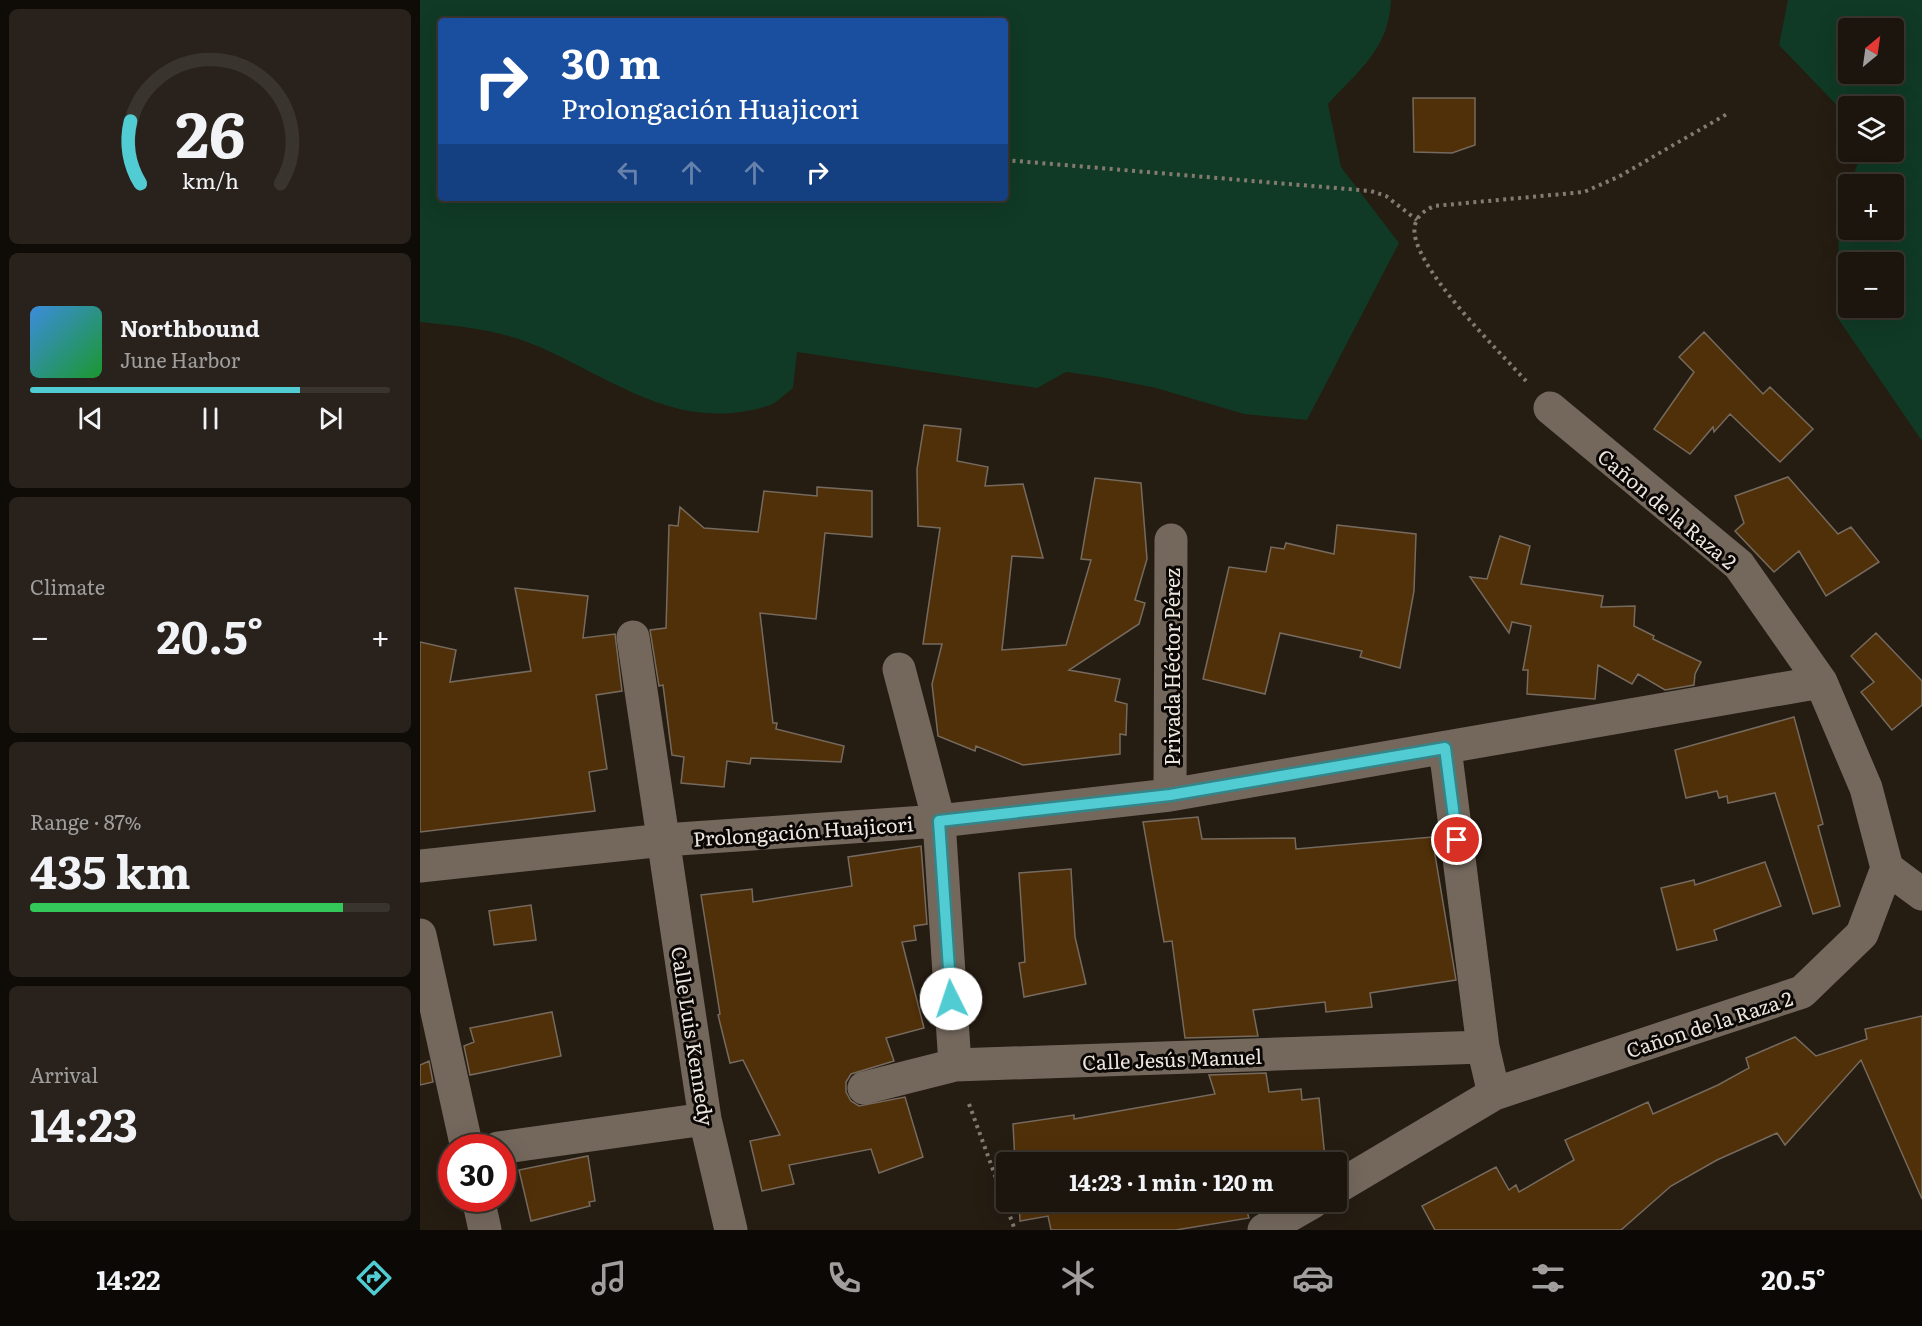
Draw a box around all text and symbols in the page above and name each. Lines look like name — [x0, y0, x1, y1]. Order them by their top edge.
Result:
north arrow — [1838, 18, 1904, 84]
map controls — [1838, 18, 1904, 318]
text: 30 m — [561, 30, 661, 92]
icon: right — [462, 42, 540, 120]
text: 26 — [175, 85, 245, 177]
text: Prolongación Huajicori — [561, 87, 859, 127]
button: layers — [1838, 96, 1904, 162]
icon: left — [612, 156, 645, 189]
icon: ahead — [675, 156, 708, 189]
icon: ahead — [738, 156, 771, 189]
icon: right — [801, 156, 834, 189]
text: km/h — [181, 164, 239, 196]
button: + — [1838, 174, 1904, 240]
button: − — [1838, 252, 1904, 318]
text: Northbound — [120, 311, 260, 344]
text: June Harbor — [120, 344, 240, 374]
icon: previous — [74, 402, 107, 435]
icon: pause — [194, 402, 227, 435]
icon: next — [314, 402, 347, 435]
street label: Cañon de la Raza 2 — [1592, 441, 1744, 575]
street label: Privada Héctor Pérez — [1156, 568, 1186, 766]
text: Climate — [30, 571, 105, 601]
text: 20.5° — [156, 601, 264, 668]
text: − — [30, 610, 49, 659]
text: + — [371, 610, 390, 659]
text: Range · 87% — [30, 806, 142, 836]
street label: Prolongación Huajicori — [692, 807, 915, 853]
pin — [1431, 814, 1482, 865]
icon: arrive — [1440, 823, 1473, 856]
text: 435 km — [30, 836, 191, 903]
street label: Calle Luis Kennedy — [665, 944, 723, 1128]
position arrow — [919, 967, 983, 1031]
street label: Cañon de la Raza 2 — [1622, 982, 1796, 1064]
street label: Calle Jesús Manuel — [1082, 1040, 1263, 1076]
text: Arrival — [30, 1059, 98, 1089]
text: 14:23 — [30, 1089, 138, 1156]
speed limit sign: 30 — [438, 1134, 516, 1212]
text: 14:23 · 1 min · 120 m — [1069, 1165, 1274, 1198]
icon: directions — [353, 1257, 395, 1299]
icon: music — [588, 1257, 630, 1299]
icon: phone — [823, 1257, 865, 1299]
icon: climate — [1057, 1257, 1099, 1299]
icon: car — [1292, 1257, 1334, 1299]
icon: filters — [1527, 1257, 1569, 1299]
text: 14:22 — [96, 1258, 161, 1298]
text: 20.5° — [1761, 1258, 1826, 1298]

